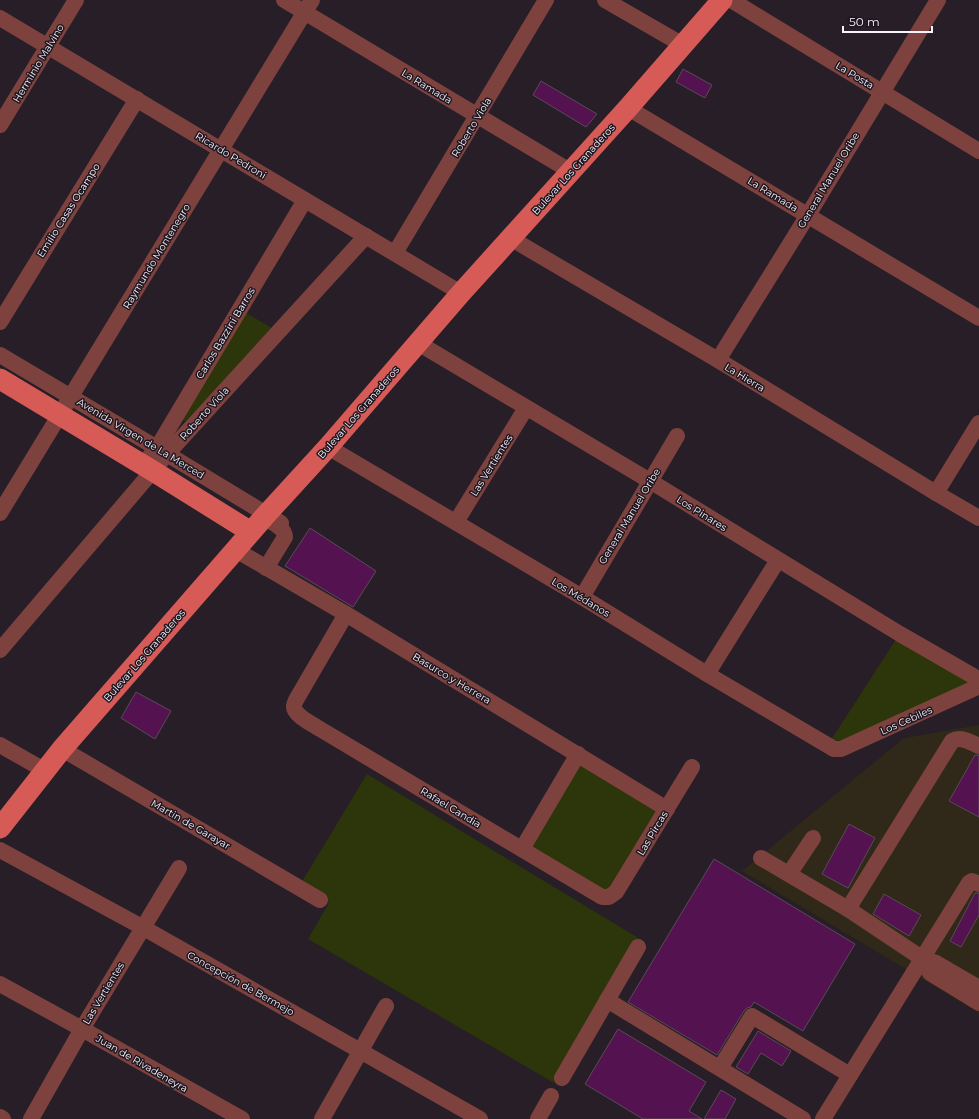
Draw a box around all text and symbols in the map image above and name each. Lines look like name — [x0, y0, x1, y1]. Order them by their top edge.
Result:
scale bar — [843, 8, 932, 34]
text: 50 m — [849, 14, 880, 29]
street label: Herminio Malvino — [10, 22, 67, 105]
street label: La Posta — [833, 59, 876, 92]
street label: La Ramada — [399, 66, 454, 107]
street label: Roberto Viola — [448, 95, 494, 160]
street label: Bulevar Los Granaderos — [529, 121, 618, 218]
street label: Ricardo Pedroni — [193, 129, 269, 182]
street label: General Manuel Oribe — [795, 130, 862, 231]
street label: Emilio Casas Ocampo — [34, 161, 103, 260]
street label: La Ramada — [745, 174, 800, 215]
street label: Raymundo Montenegro — [120, 201, 193, 311]
street label: Carlos Bazzini Barros — [193, 285, 258, 381]
street label: La Hierra — [722, 360, 767, 395]
street label: Bulevar Los Granaderos — [315, 363, 402, 461]
street label: Roberto Viola — [177, 384, 232, 443]
street label: Avenida Virgen de La Merced — [75, 395, 207, 482]
street label: Las Vertientes — [467, 432, 516, 499]
street label: General Manuel Oribe — [596, 466, 663, 567]
street label: Los Pinares — [674, 493, 729, 534]
street label: Los Médanos — [549, 575, 612, 620]
street label: Bulevar Los Granaderos — [101, 606, 188, 704]
street label: Basurco y Herrera — [410, 650, 493, 707]
street label: Los Cebiles — [878, 703, 934, 738]
street label: Rafael Candia — [418, 784, 484, 831]
street label: Martin de Garayar — [149, 796, 233, 852]
street label: Las Pircas — [634, 809, 671, 858]
street label: Concepción de Bermejo — [185, 948, 297, 1018]
street label: Las Vertientes — [80, 960, 127, 1027]
street label: Juan de Rivadeneyra — [93, 1031, 190, 1095]

